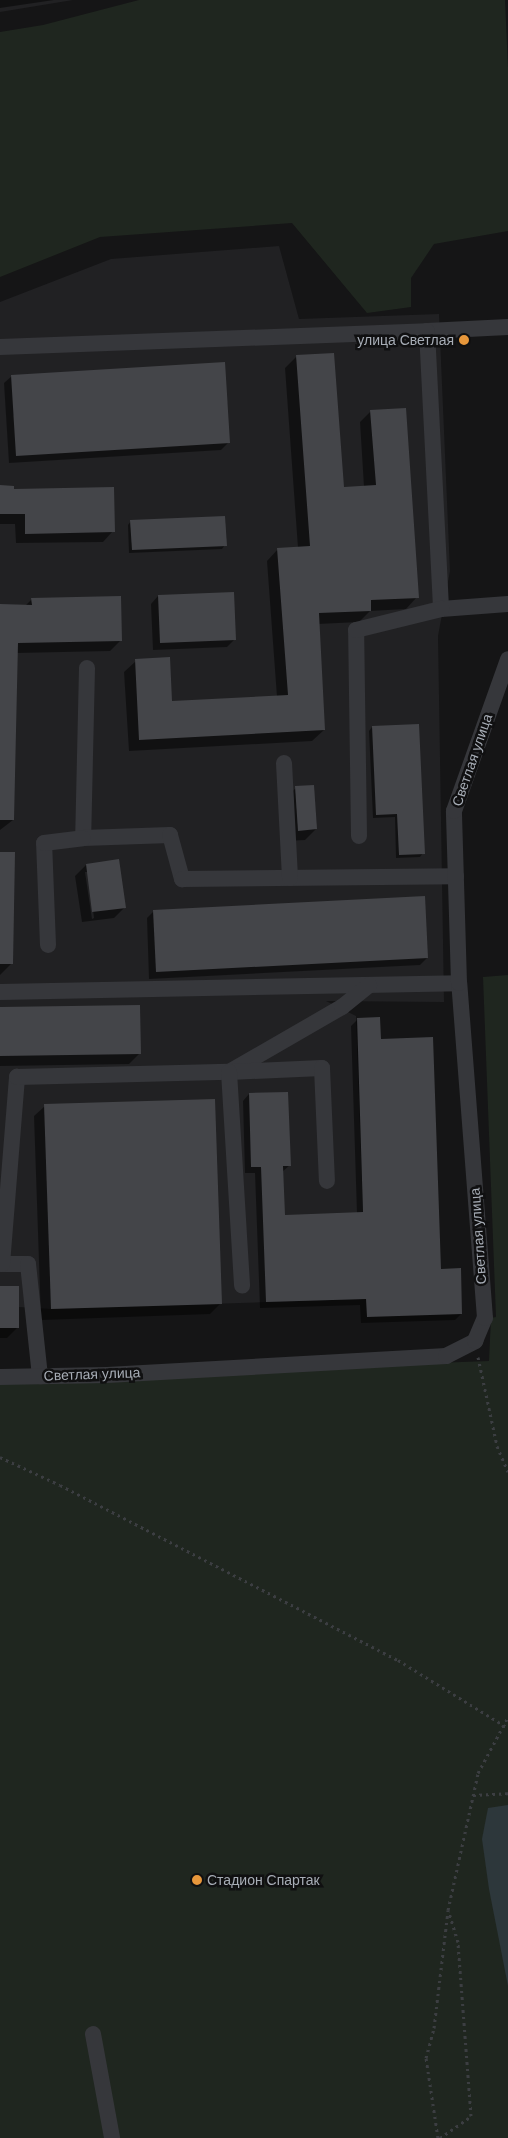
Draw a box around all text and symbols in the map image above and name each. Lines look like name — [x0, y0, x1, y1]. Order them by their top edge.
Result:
place label: улица Светлая — [357, 332, 454, 348]
marker: улица Светлая — [458, 334, 470, 346]
street label: Светлая улица — [448, 712, 496, 808]
street label: Светлая улица — [466, 1187, 490, 1285]
street label: Светлая улица — [43, 1364, 141, 1384]
place label: Стадион Спартак — [207, 1872, 320, 1888]
marker: Стадион Спартак — [191, 1874, 203, 1886]

